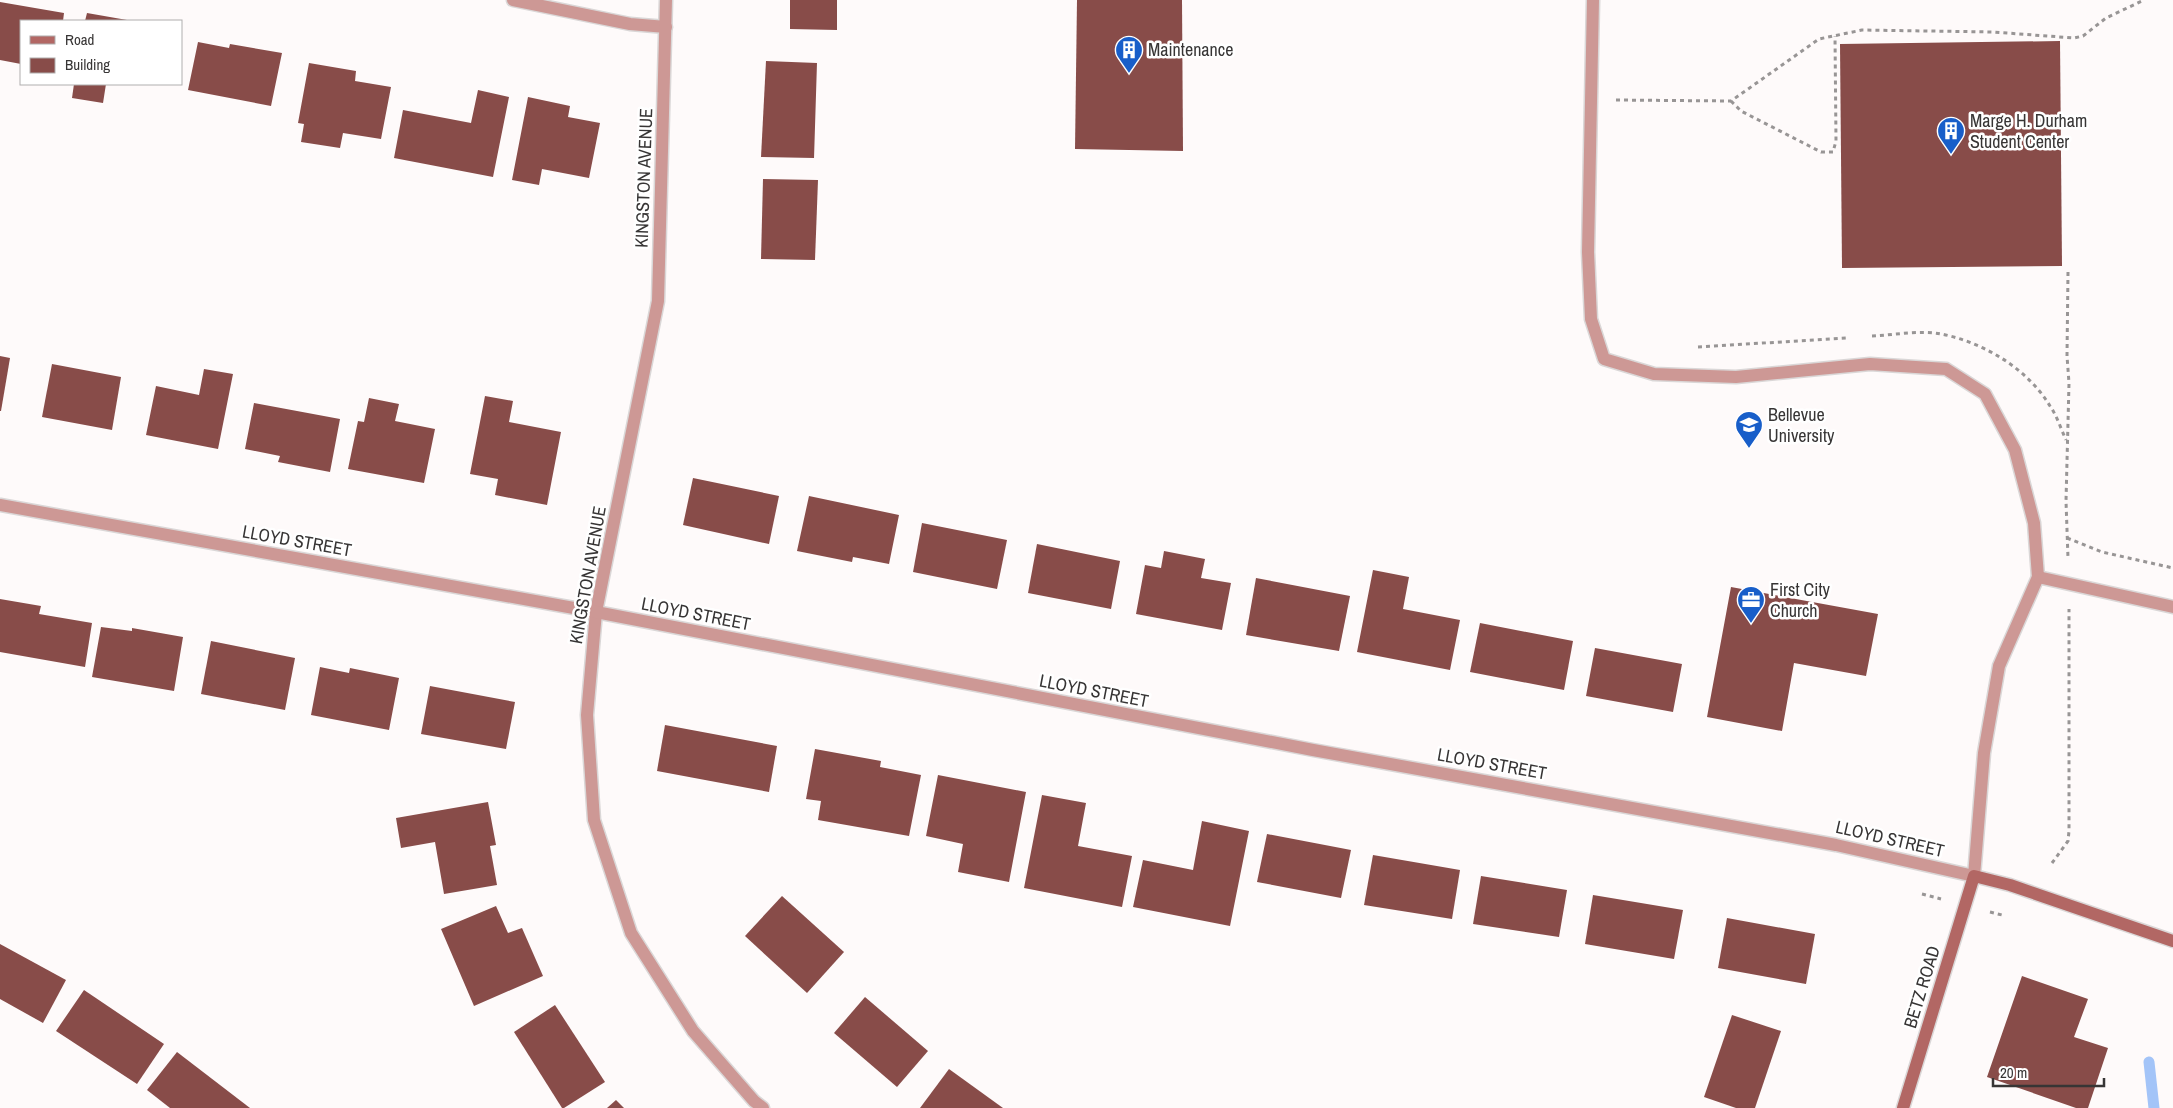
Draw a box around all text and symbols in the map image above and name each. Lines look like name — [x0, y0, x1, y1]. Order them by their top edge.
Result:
legend — [20, 20, 182, 85]
text: Road — [65, 29, 94, 50]
building icon: Maintenance — [1114, 35, 1144, 74]
place label: Maintenance — [1148, 37, 1233, 62]
text: Building — [65, 54, 110, 75]
street label: KINGSTON AVENUE — [629, 108, 658, 248]
place label: Marge H. Durham Student Center — [1970, 108, 2087, 154]
building icon: Marge H. Durham Student Center — [1936, 116, 1966, 155]
place label: Bellevue University — [1768, 402, 1835, 448]
school or university icon: Bellevue University — [1734, 410, 1764, 449]
street label: KINGSTON AVENUE — [563, 504, 612, 646]
street label: LLOYD STREET — [240, 519, 354, 562]
place label: First City Church — [1770, 577, 1830, 623]
office icon: First City Church — [1736, 585, 1766, 624]
street label: LLOYD STREET — [639, 591, 753, 636]
street label: LLOYD STREET — [1037, 668, 1151, 713]
street label: LLOYD STREET — [1435, 742, 1549, 785]
street label: LLOYD STREET — [1833, 814, 1947, 863]
street label: BETZ ROAD — [1897, 943, 1946, 1031]
scale bar — [1993, 1056, 2104, 1088]
text: 20 m — [2000, 1062, 2027, 1083]

